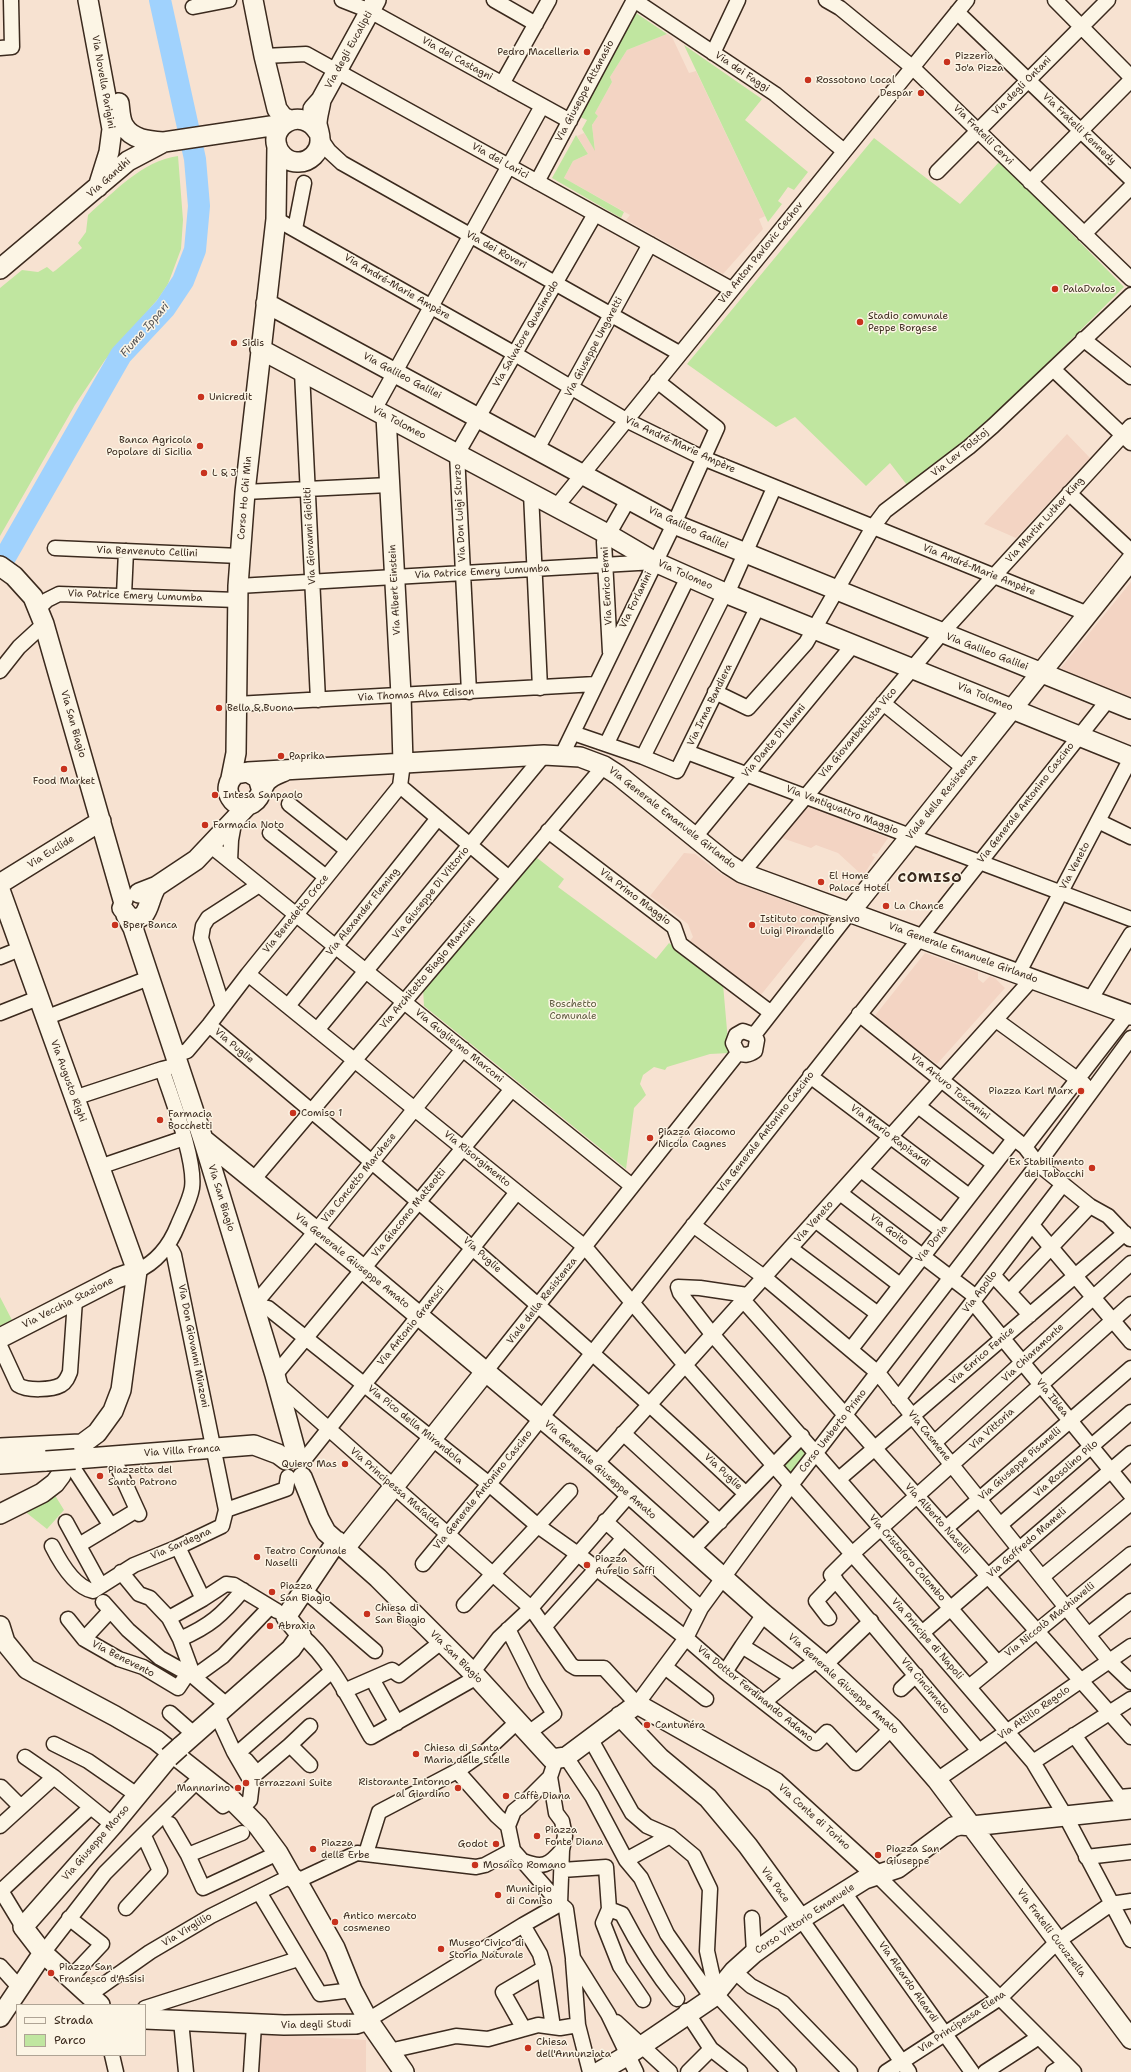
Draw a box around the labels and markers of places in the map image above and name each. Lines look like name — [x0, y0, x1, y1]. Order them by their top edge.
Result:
place label: Pedro Macelleria — [497, 46, 579, 58]
marker: Pedro Macelleria — [582, 47, 592, 57]
place label: Pizzeria Jo'a Pizza — [955, 50, 1004, 74]
marker: Pizzeria Jo'a Pizza — [942, 57, 952, 67]
place label: Rossotono Local — [816, 74, 895, 86]
marker: Rossotono Local — [803, 75, 813, 85]
place label: Despar — [880, 87, 913, 99]
marker: Despar — [916, 88, 926, 98]
place label: PalaDvalos — [1063, 283, 1115, 295]
marker: PalaDvalos — [1050, 284, 1060, 294]
place label: Stadio comunale Peppe Borgese — [868, 310, 948, 334]
marker: Stadio comunale Peppe Borgese — [855, 317, 865, 327]
place label: Sidis — [242, 337, 264, 349]
marker: Sidis — [229, 338, 239, 348]
place label: Unicredit — [209, 391, 252, 403]
marker: Unicredit — [196, 392, 206, 402]
place label: Banca Agricola Popolare di Sicilia — [106, 434, 192, 458]
marker: Banca Agricola Popolare di Sicilia — [195, 441, 205, 451]
place label: L & J — [212, 467, 237, 479]
marker: L & J — [199, 468, 209, 478]
place label: Bella & Buona — [227, 702, 294, 714]
marker: Bella & Buona — [214, 703, 224, 713]
place label: Paprika — [289, 750, 325, 762]
marker: Paprika — [276, 751, 286, 761]
marker: Food Market — [59, 764, 69, 774]
place label: Food Market — [33, 775, 95, 787]
place label: Intesa Sanpaolo — [223, 789, 303, 801]
marker: Intesa Sanpaolo — [210, 790, 220, 800]
place label: Farmacia Noto — [213, 819, 284, 831]
marker: Farmacia Noto — [200, 820, 210, 830]
place label: El Home Palace Hotel — [829, 870, 889, 894]
marker: El Home Palace Hotel — [816, 877, 826, 887]
place label: La Chance — [894, 900, 944, 912]
marker: La Chance — [881, 901, 891, 911]
place label: Istituto comprensivo Luigi Pirandello — [760, 913, 860, 936]
place label: Bper Banca — [123, 919, 177, 931]
marker: Bper Banca — [110, 920, 120, 930]
marker: Istituto comprensivo Luigi Pirandello — [747, 920, 757, 930]
place label: Piazza Karl Marx — [989, 1085, 1073, 1097]
marker: Piazza Karl Marx — [1076, 1086, 1086, 1096]
place label: Comiso 1 — [301, 1107, 343, 1119]
place label: Farmacia Bocchetti — [168, 1108, 212, 1132]
marker: Comiso 1 — [288, 1108, 298, 1118]
marker: Farmacia Bocchetti — [155, 1115, 165, 1125]
place label: Piazza Giacomo Nicola Cagnes — [658, 1126, 736, 1150]
marker: Piazza Giacomo Nicola Cagnes — [645, 1133, 655, 1143]
place label: Ex Stabilimento dei Tabacchi — [1009, 1156, 1084, 1180]
marker: Ex Stabilimento dei Tabacchi — [1087, 1163, 1097, 1173]
place label: Quiero Mas — [282, 1458, 337, 1470]
marker: Quiero Mas — [340, 1459, 350, 1469]
place label: Piazzetta del Santo Patrono — [108, 1464, 177, 1488]
marker: Piazzetta del Santo Patrono — [95, 1471, 105, 1481]
place label: Teatro Comunale Naselli — [265, 1545, 347, 1568]
marker: Teatro Comunale Naselli — [252, 1552, 262, 1562]
place label: Piazza Aurelio Saffi — [595, 1553, 655, 1576]
marker: Piazza Aurelio Saffi — [582, 1560, 592, 1570]
place label: Piazza San Biagio — [280, 1580, 331, 1604]
marker: Piazza San Biagio — [267, 1587, 277, 1597]
place label: Chiesa di San Biagio — [375, 1602, 426, 1626]
marker: Chiesa di San Biagio — [362, 1609, 372, 1619]
place label: Abraxia — [278, 1620, 316, 1632]
marker: Abraxia — [265, 1621, 275, 1631]
place label: Cantunéra — [655, 1719, 705, 1731]
marker: Cantunéra — [642, 1720, 652, 1730]
place label: Chiesa di Santa Maria delle Stelle — [424, 1742, 510, 1766]
marker: Chiesa di Santa Maria delle Stelle — [411, 1749, 421, 1759]
place label: Ristorante Intorno al Giardino — [359, 1776, 450, 1800]
place label: Terrazzani Suite — [254, 1777, 333, 1789]
marker: Terrazzani Suite — [241, 1778, 251, 1788]
place label: Mannarino — [177, 1782, 230, 1794]
marker: Mannarino — [233, 1783, 243, 1793]
marker: Ristorante Intorno al Giardino — [453, 1783, 463, 1793]
place label: Caffè Diana — [514, 1790, 570, 1802]
marker: Caffè Diana — [501, 1791, 511, 1801]
place label: Piazza Fonte Diana — [545, 1824, 603, 1848]
marker: Piazza Fonte Diana — [532, 1831, 542, 1841]
place label: Piazza delle Erbe — [321, 1837, 370, 1860]
place label: Godot — [458, 1838, 488, 1850]
marker: Godot — [491, 1839, 501, 1849]
place label: Piazza San Giuseppe — [886, 1843, 939, 1866]
marker: Piazza delle Erbe — [308, 1844, 318, 1854]
marker: Piazza San Giuseppe — [873, 1850, 883, 1860]
place label: Mosaico Romano — [483, 1859, 566, 1871]
marker: Mosaico Romano — [470, 1860, 480, 1870]
place label: Municipio di Comiso — [506, 1883, 552, 1906]
marker: Municipio di Comiso — [493, 1890, 503, 1900]
place label: Antico mercato cosmeneo — [343, 1910, 417, 1934]
marker: Antico mercato cosmeneo — [330, 1917, 340, 1927]
place label: Museo Civico di Storia Naturale — [449, 1937, 524, 1960]
marker: Museo Civico di Storia Naturale — [436, 1944, 446, 1954]
place label: Piazza San Francesco d'Assisi — [59, 1961, 144, 1984]
marker: Piazza San Francesco d'Assisi — [46, 1968, 56, 1978]
place label: Chiesa dell'Annunziata — [536, 2036, 611, 2060]
marker: Chiesa dell'Annunziata — [523, 2043, 533, 2053]

